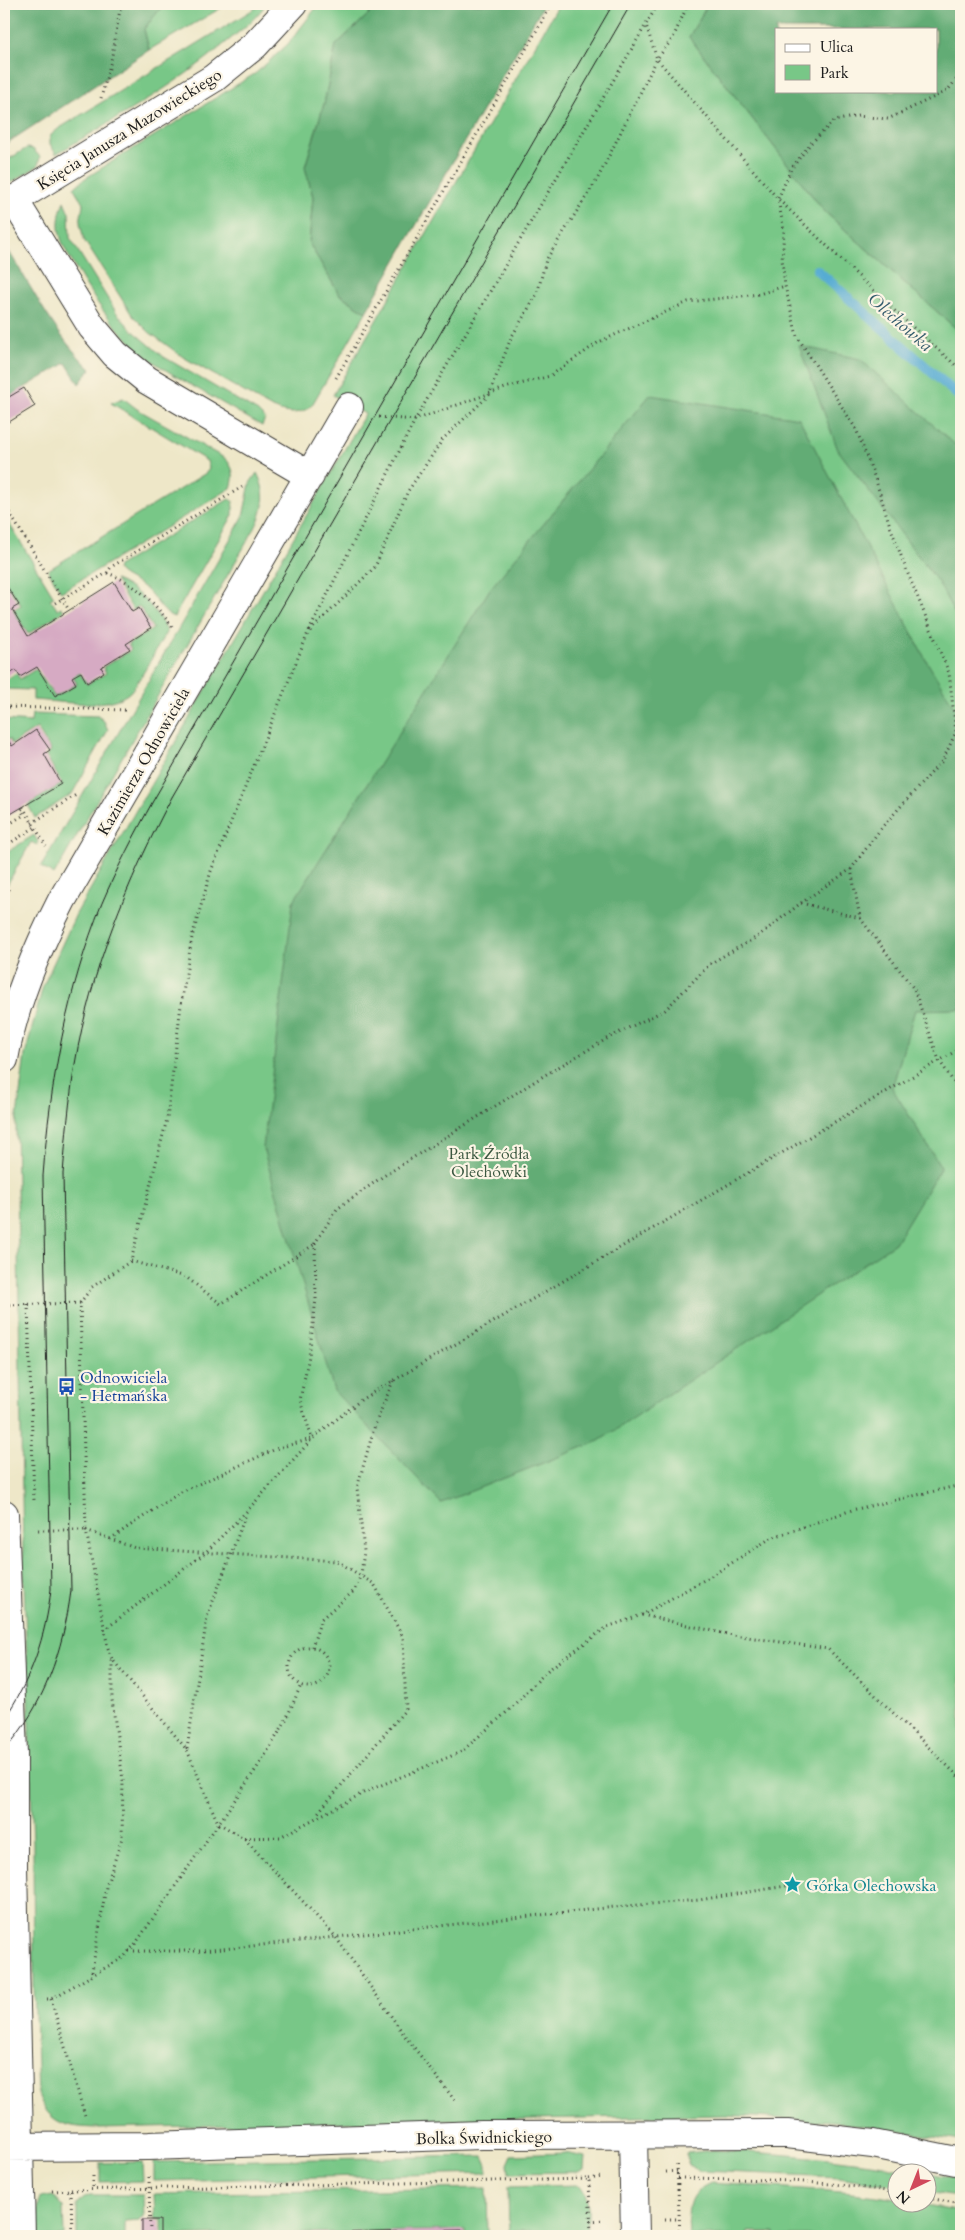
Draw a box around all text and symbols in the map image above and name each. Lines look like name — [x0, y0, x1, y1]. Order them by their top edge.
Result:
legend — [775, 28, 938, 92]
text: Ulica — [820, 37, 854, 57]
text: Park — [820, 63, 849, 83]
street label: Księcia Janusza Mazowieckiego — [33, 64, 226, 196]
water label: Olechówka — [862, 287, 938, 358]
street label: Kazimierza Odnowiciela — [92, 683, 195, 839]
park label: Park Źródła Olechówki — [449, 1143, 530, 1183]
place label: Odnowiciela - Hetmańska — [80, 1367, 168, 1407]
bus stop icon: Odnowiciela - Hetmańska — [56, 1376, 76, 1396]
place icon: Górka Olechowska — [782, 1875, 802, 1895]
place label: Górka Olechowska — [806, 1875, 937, 1897]
street label: Bolka Świdnickiego — [416, 2126, 553, 2150]
north arrow — [888, 2162, 938, 2212]
text: N — [893, 2186, 914, 2208]

